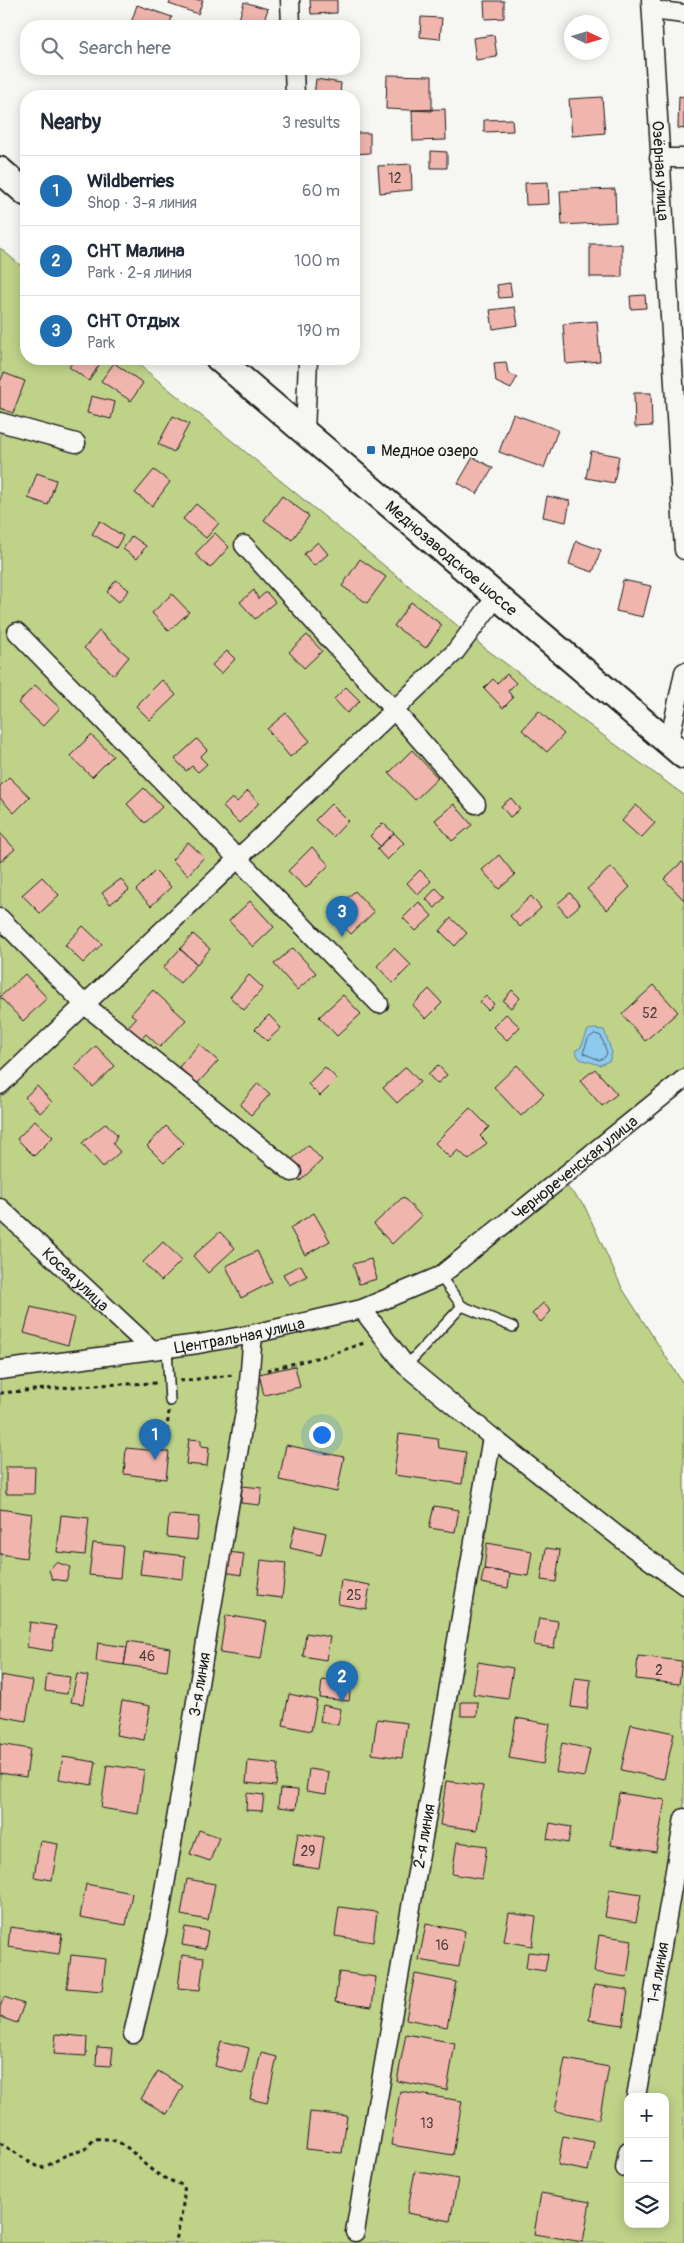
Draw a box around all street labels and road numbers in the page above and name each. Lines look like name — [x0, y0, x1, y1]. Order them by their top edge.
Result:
street label: Озёрная улица — [647, 120, 673, 221]
street label: Меднозаводское шоссе — [381, 497, 521, 620]
street label: Чернореченская улица — [508, 1111, 642, 1225]
street label: Косая улица — [38, 1244, 113, 1316]
street label: Центральная улица — [173, 1313, 307, 1358]
street label: 3-я линия — [185, 1651, 215, 1718]
street label: 2-я линия — [409, 1802, 440, 1870]
street label: 1-я линия — [643, 1941, 673, 2005]

